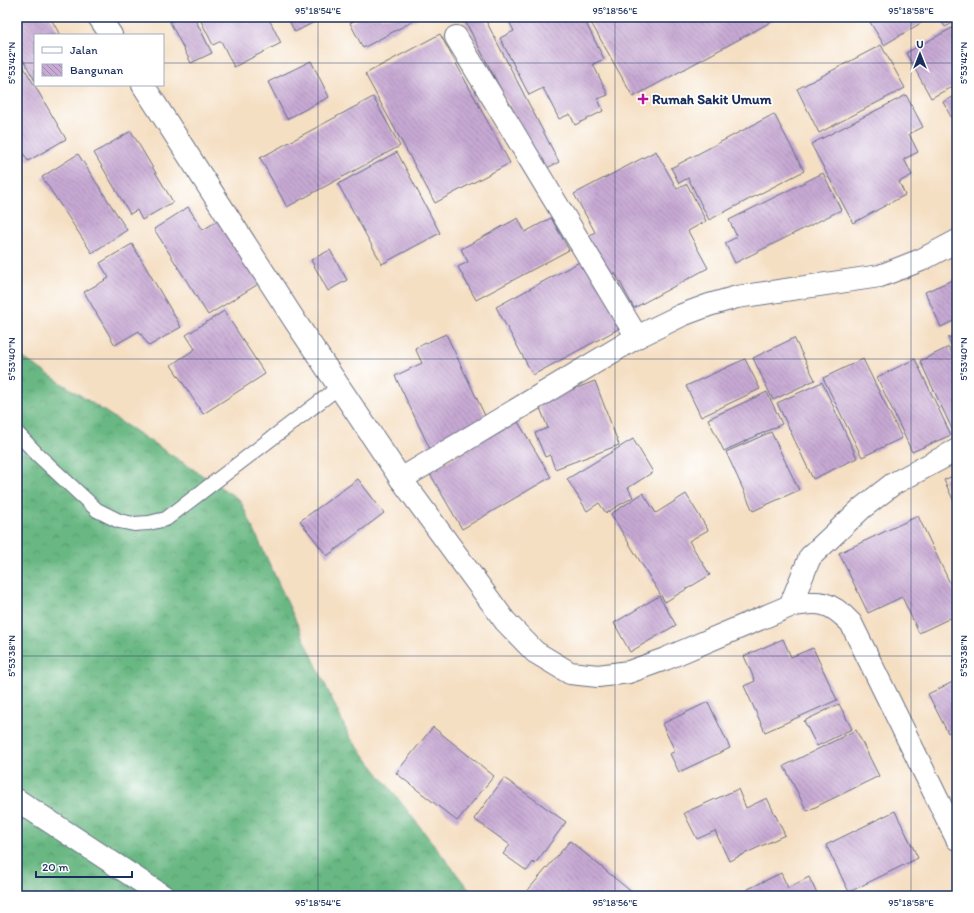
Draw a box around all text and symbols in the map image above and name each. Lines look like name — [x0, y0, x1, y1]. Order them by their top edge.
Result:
text: 95°18'54"E — [295, 4, 341, 17]
text: 95°18'56"E — [592, 4, 638, 17]
text: 95°18'58"E — [888, 4, 934, 17]
legend — [34, 34, 164, 86]
north arrow — [900, 34, 940, 74]
text: U — [916, 38, 924, 51]
text: 5°53'42"N — [5, 42, 18, 84]
text: 5°53'42"N — [957, 42, 970, 84]
text: Jalan — [70, 43, 98, 57]
text: Bangunan — [70, 63, 123, 77]
place label: Rumah Sakit Umum — [652, 91, 772, 108]
marker: Rumah Sakit Umum — [637, 93, 649, 105]
text: 5°53'40"N — [5, 337, 18, 381]
text: 5°53'40"N — [957, 337, 970, 381]
text: 5°53'38"N — [5, 635, 18, 677]
text: 5°53'38"N — [957, 635, 970, 677]
scale bar — [36, 853, 132, 879]
text: 20 m — [42, 860, 69, 874]
text: 95°18'54"E — [295, 896, 341, 909]
text: 95°18'56"E — [592, 896, 638, 909]
text: 95°18'58"E — [888, 896, 934, 909]

